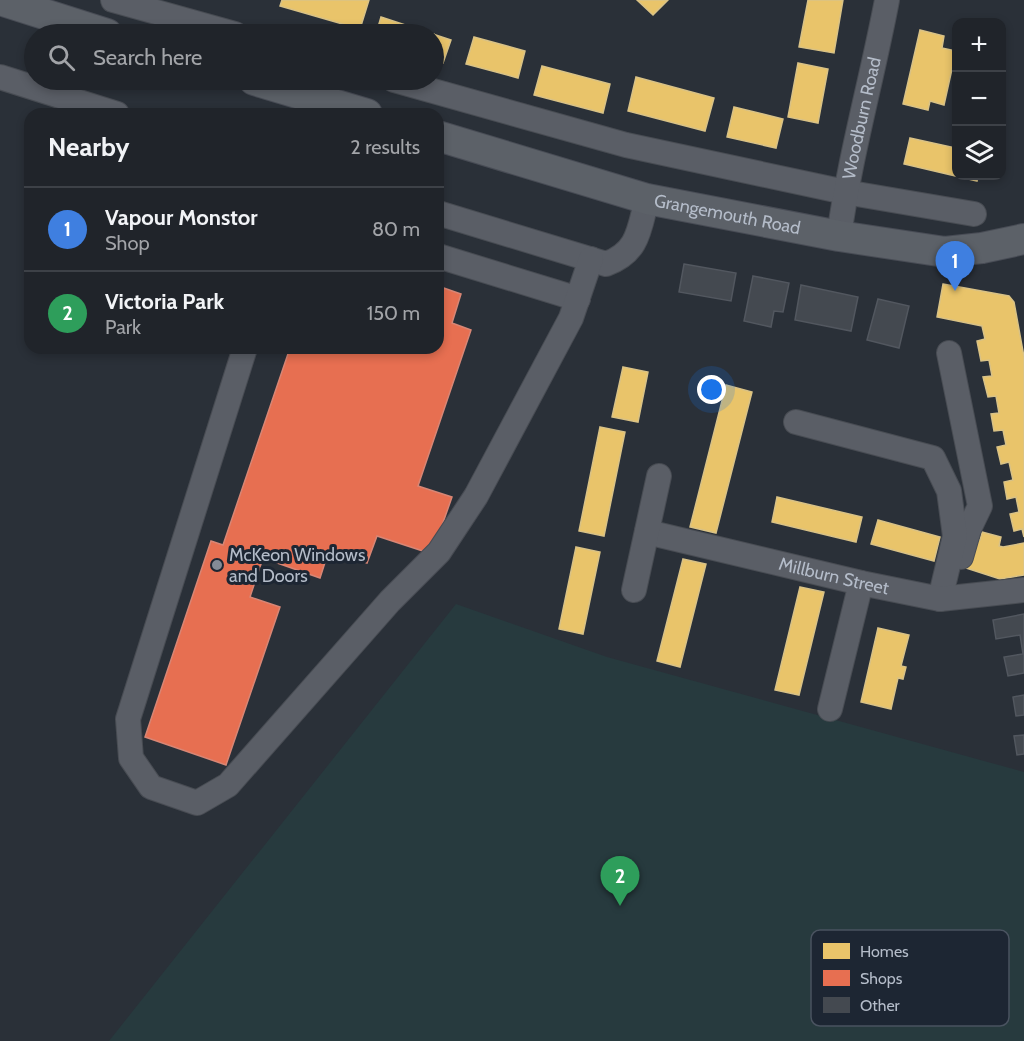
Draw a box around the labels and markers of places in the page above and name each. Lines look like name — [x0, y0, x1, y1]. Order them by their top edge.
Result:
pin: 1 — [936, 242, 974, 291]
place label: McKeon Windows and Doors — [229, 544, 365, 587]
marker: McKeon Windows and Doors — [210, 558, 224, 572]
pin: 2 — [600, 856, 640, 906]

